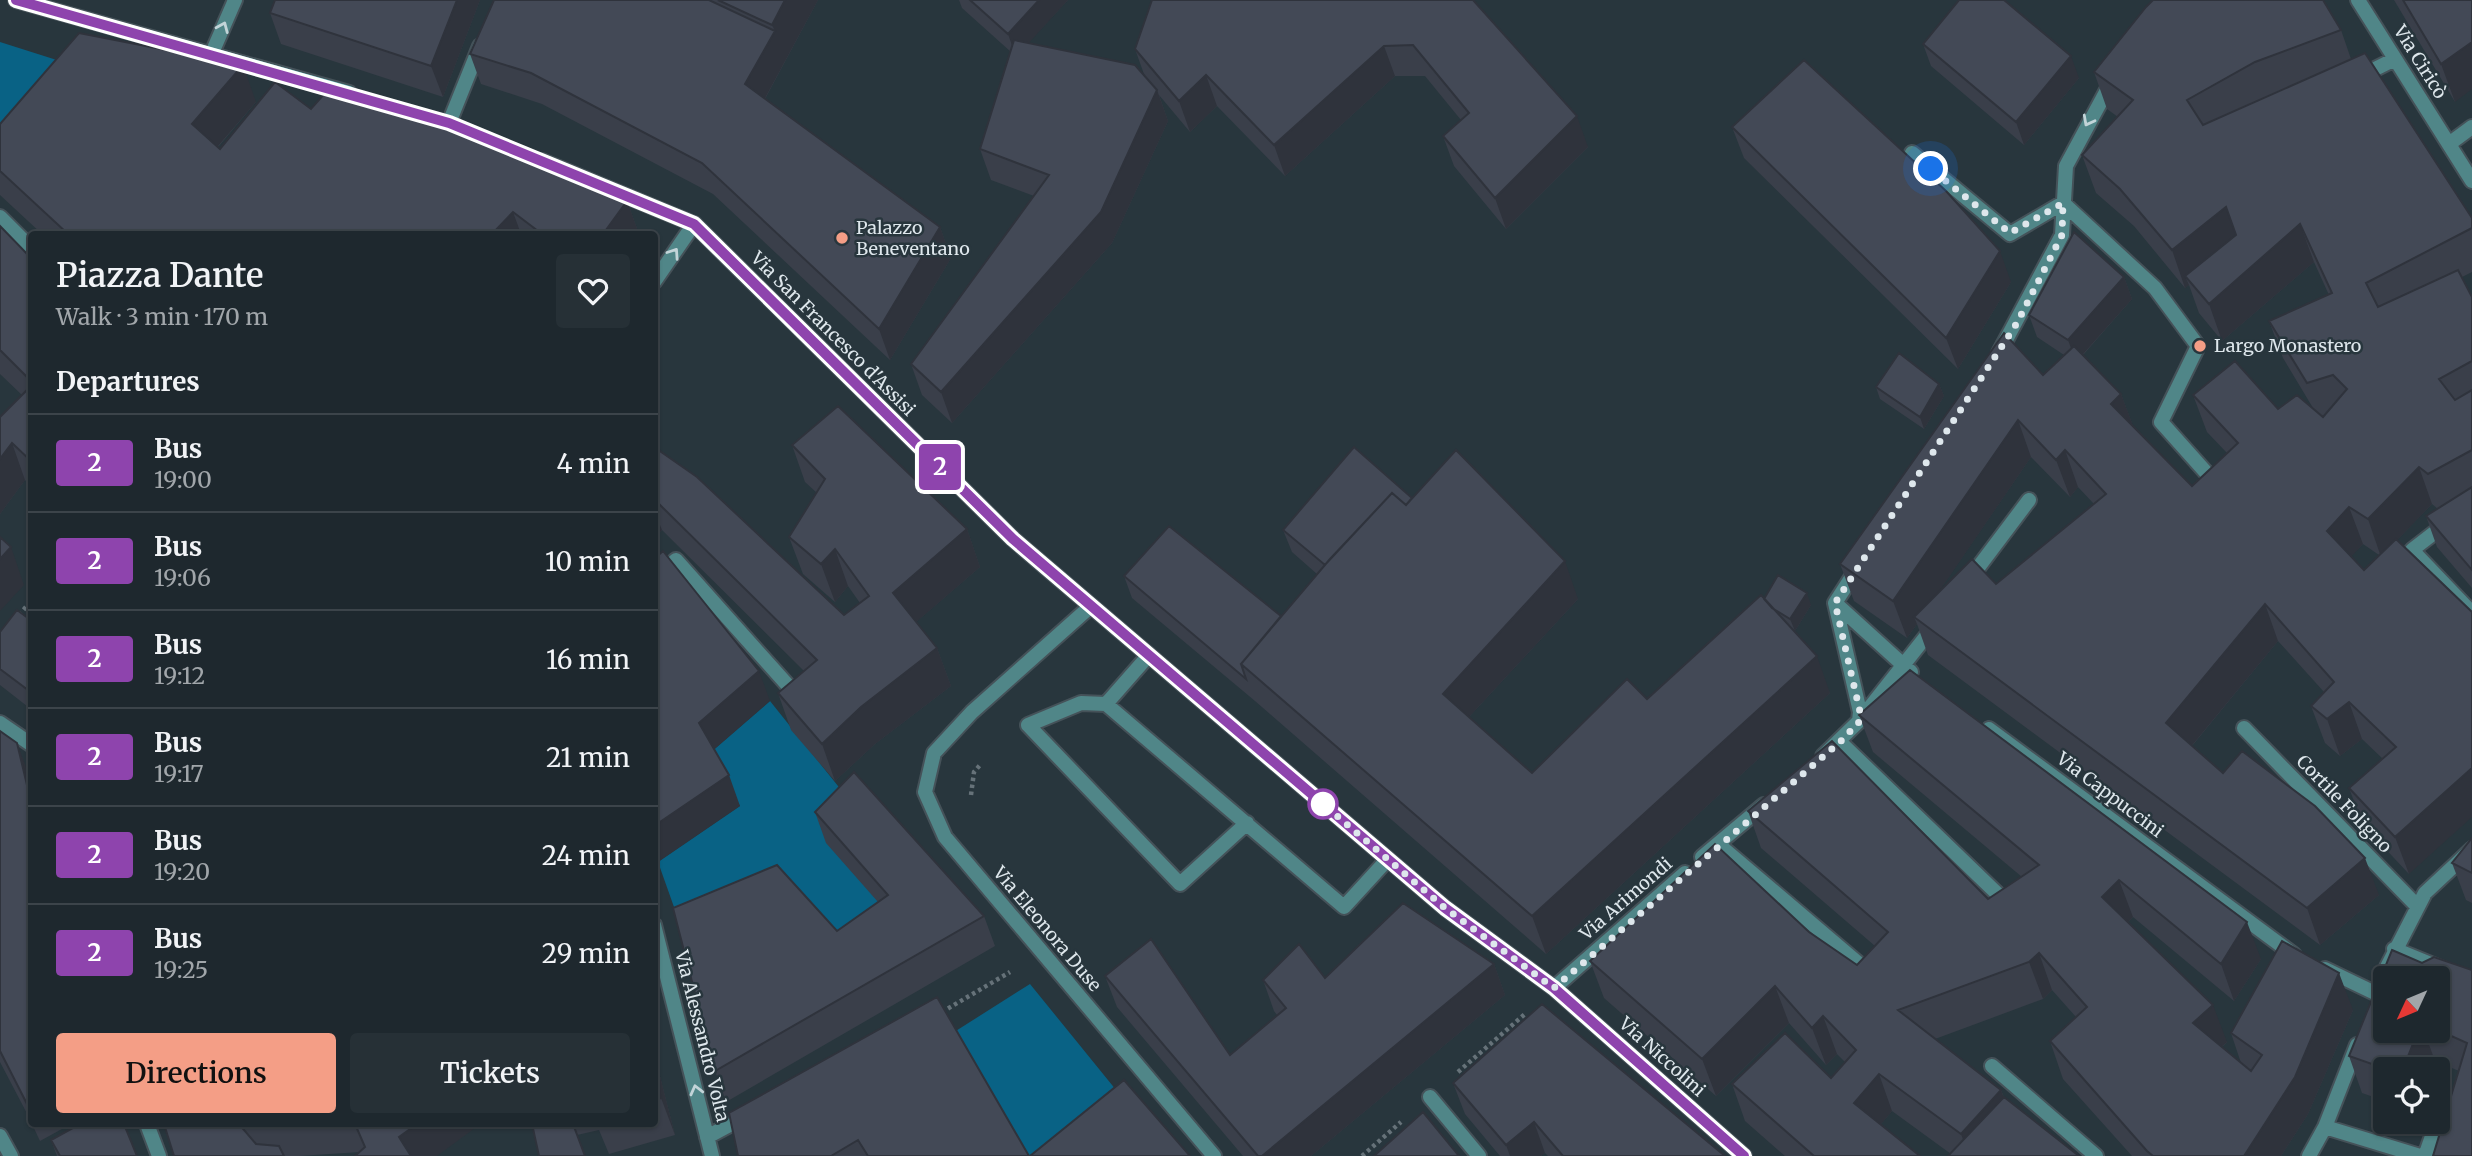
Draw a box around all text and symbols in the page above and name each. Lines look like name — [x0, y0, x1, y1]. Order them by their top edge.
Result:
street label: Via Ciricò — [2388, 20, 2452, 103]
one-way arrow — [215, 21, 229, 34]
one-way arrow — [2083, 114, 2096, 127]
your location — [1913, 151, 1948, 186]
place label: Palazzo Beneventano — [856, 216, 970, 260]
marker: Palazzo Beneventano — [834, 230, 850, 246]
street label: Via San Francesco d'Assisi — [746, 246, 921, 421]
one-way arrow — [666, 248, 678, 261]
button: heart — [556, 254, 630, 328]
text: Piazza Dante — [56, 255, 263, 296]
text: Walk · 3 min · 170 m — [56, 302, 268, 331]
place label: Largo Monastero — [2214, 334, 2361, 357]
marker: Largo Monastero — [2192, 338, 2208, 354]
text: Departures — [56, 365, 200, 398]
text: Bus — [154, 432, 202, 465]
line badge: 2 — [917, 444, 963, 490]
text: 2 — [87, 447, 102, 478]
text: 4 min — [556, 447, 630, 480]
text: 2 — [933, 451, 947, 482]
text: 19:00 — [154, 465, 212, 494]
text: Bus — [154, 530, 202, 563]
text: 2 — [87, 545, 102, 576]
text: 10 min — [545, 545, 630, 578]
text: 19:06 — [154, 563, 211, 592]
text: Bus — [154, 628, 202, 661]
text: 2 — [87, 643, 102, 674]
text: 16 min — [546, 643, 630, 676]
text: 19:12 — [154, 661, 205, 690]
text: Bus — [154, 726, 202, 759]
text: 2 — [87, 741, 102, 772]
text: 21 min — [546, 741, 630, 774]
street label: Via Cappuccini — [2052, 746, 2168, 842]
street label: Cortile Foligno — [2292, 750, 2397, 858]
text: 19:17 — [154, 759, 204, 788]
unlabelled marker — [1308, 789, 1338, 819]
text: Bus — [154, 824, 202, 857]
text: 2 — [87, 839, 102, 870]
text: 24 min — [542, 839, 630, 872]
street label: Via Arimondi — [1574, 852, 1677, 946]
text: 19:20 — [154, 857, 210, 886]
street label: Via Eleonora Duse — [988, 861, 1106, 996]
text: Bus — [154, 922, 202, 955]
text: 2 — [87, 937, 102, 968]
text: 29 min — [542, 937, 630, 970]
street label: Via Alessandro Volta — [670, 947, 735, 1124]
text: 19:25 — [154, 955, 208, 984]
north arrow — [2373, 966, 2450, 1043]
map controls — [2373, 966, 2450, 1134]
street label: Via Niccolini — [1614, 1011, 1710, 1102]
button: Directions — [56, 1033, 336, 1113]
button: Tickets — [350, 1033, 630, 1113]
button: locate — [2373, 1057, 2450, 1134]
one-way arrow — [690, 1084, 704, 1096]

